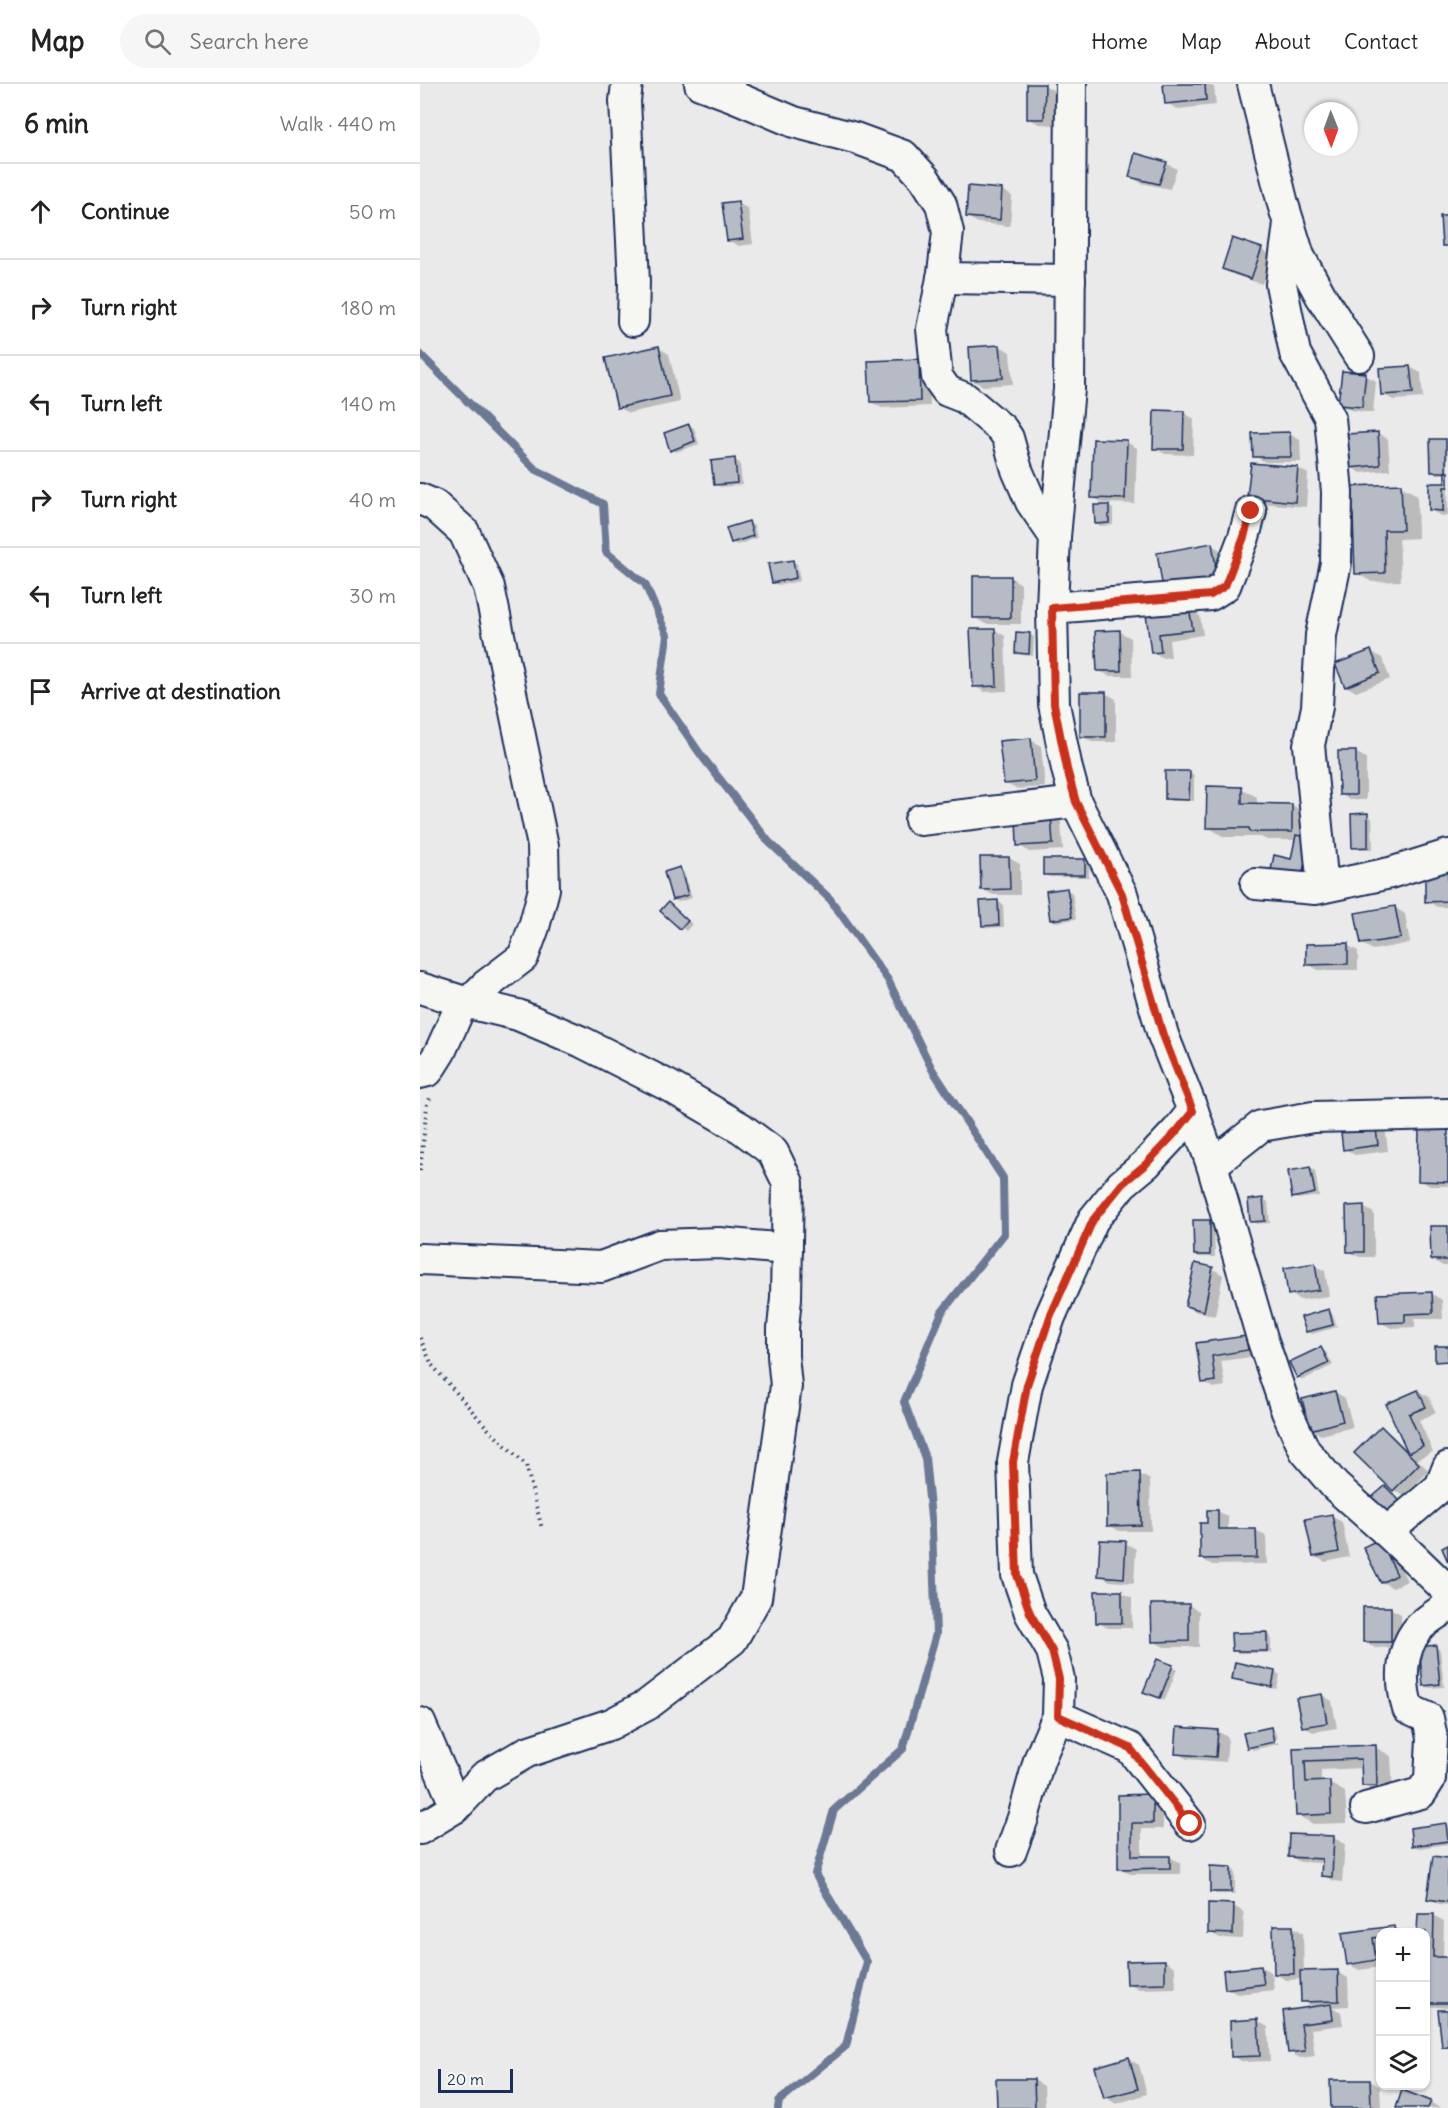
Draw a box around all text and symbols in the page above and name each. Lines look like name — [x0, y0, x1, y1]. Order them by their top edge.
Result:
search box — [120, 14, 540, 68]
text: Map — [30, 23, 84, 59]
icon: search — [141, 25, 174, 58]
text: Search here — [189, 27, 309, 55]
text: Home — [1091, 28, 1148, 55]
text: Map — [1181, 28, 1222, 55]
text: About — [1255, 28, 1311, 55]
text: Contact — [1344, 28, 1418, 55]
north arrow — [1304, 102, 1358, 156]
text: 6 min — [24, 107, 89, 140]
text: Walk · 440 m — [280, 111, 396, 136]
icon: ahead — [24, 195, 57, 228]
text: Continue — [81, 197, 170, 225]
text: 50 m — [349, 199, 396, 224]
icon: right — [24, 291, 57, 324]
text: Turn right — [81, 293, 177, 321]
text: 180 m — [341, 295, 396, 320]
icon: left — [24, 387, 57, 420]
text: Turn left — [81, 389, 162, 417]
text: 140 m — [341, 391, 396, 416]
icon: right — [24, 483, 57, 516]
text: Turn right — [81, 485, 177, 513]
text: 40 m — [349, 487, 396, 512]
route end — [1237, 497, 1263, 523]
icon: left — [24, 579, 57, 612]
text: Turn left — [81, 581, 162, 609]
text: 30 m — [349, 583, 396, 608]
icon: arrive — [24, 675, 57, 708]
text: Arrive at destination — [81, 677, 281, 705]
route start — [1176, 1810, 1202, 1836]
map controls — [1376, 1928, 1430, 2090]
button: + — [1376, 1928, 1430, 1982]
button: − — [1376, 1982, 1430, 2036]
button: layers — [1376, 2036, 1430, 2090]
scale bar — [438, 2066, 513, 2094]
text: 20 m — [447, 2069, 484, 2089]

